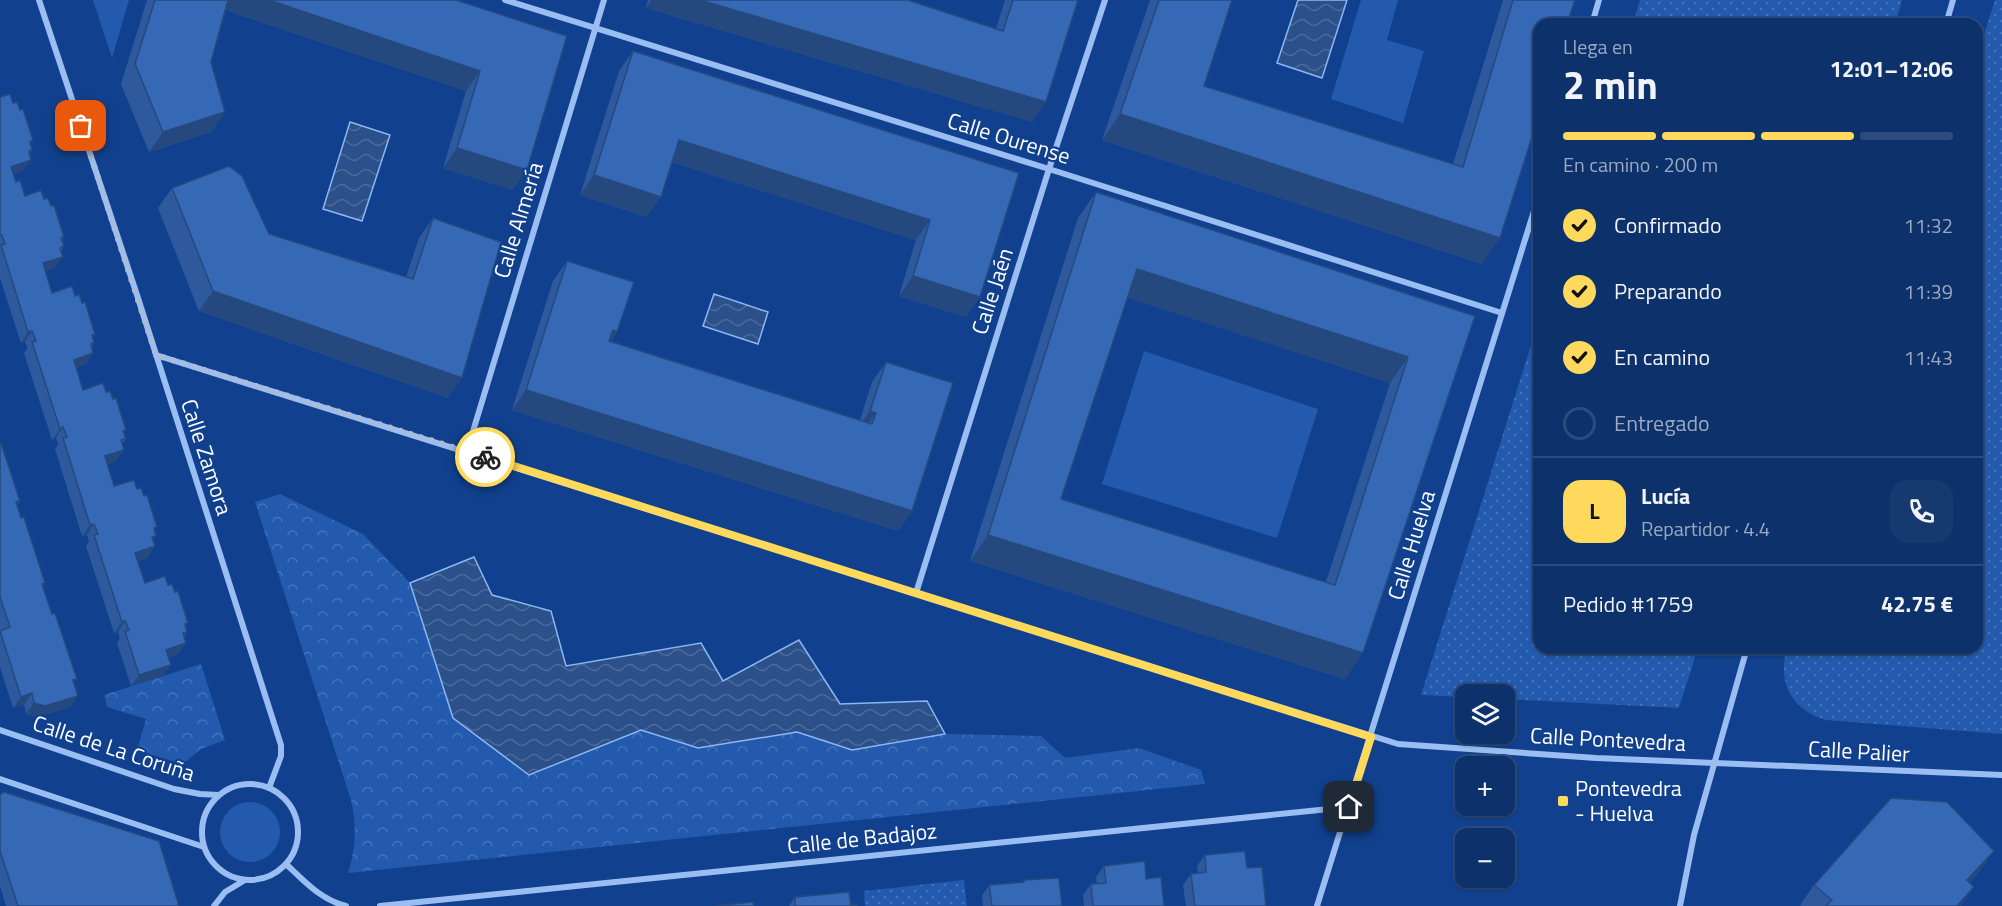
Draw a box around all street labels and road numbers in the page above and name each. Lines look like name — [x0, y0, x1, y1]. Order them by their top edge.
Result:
street label: Calle Ourense — [943, 103, 1075, 173]
street label: Calle Almería — [484, 158, 552, 282]
street label: Calle Jaén — [962, 243, 1022, 339]
street label: Calle Zamora — [172, 394, 242, 520]
street label: Calle Huelva — [1378, 486, 1444, 604]
street label: Calle de La Coruña — [29, 706, 199, 790]
street label: Calle Pontevedra — [1529, 718, 1687, 760]
street label: Calle Palier — [1807, 731, 1911, 771]
street label: Calle de Badajoz — [785, 813, 939, 863]

